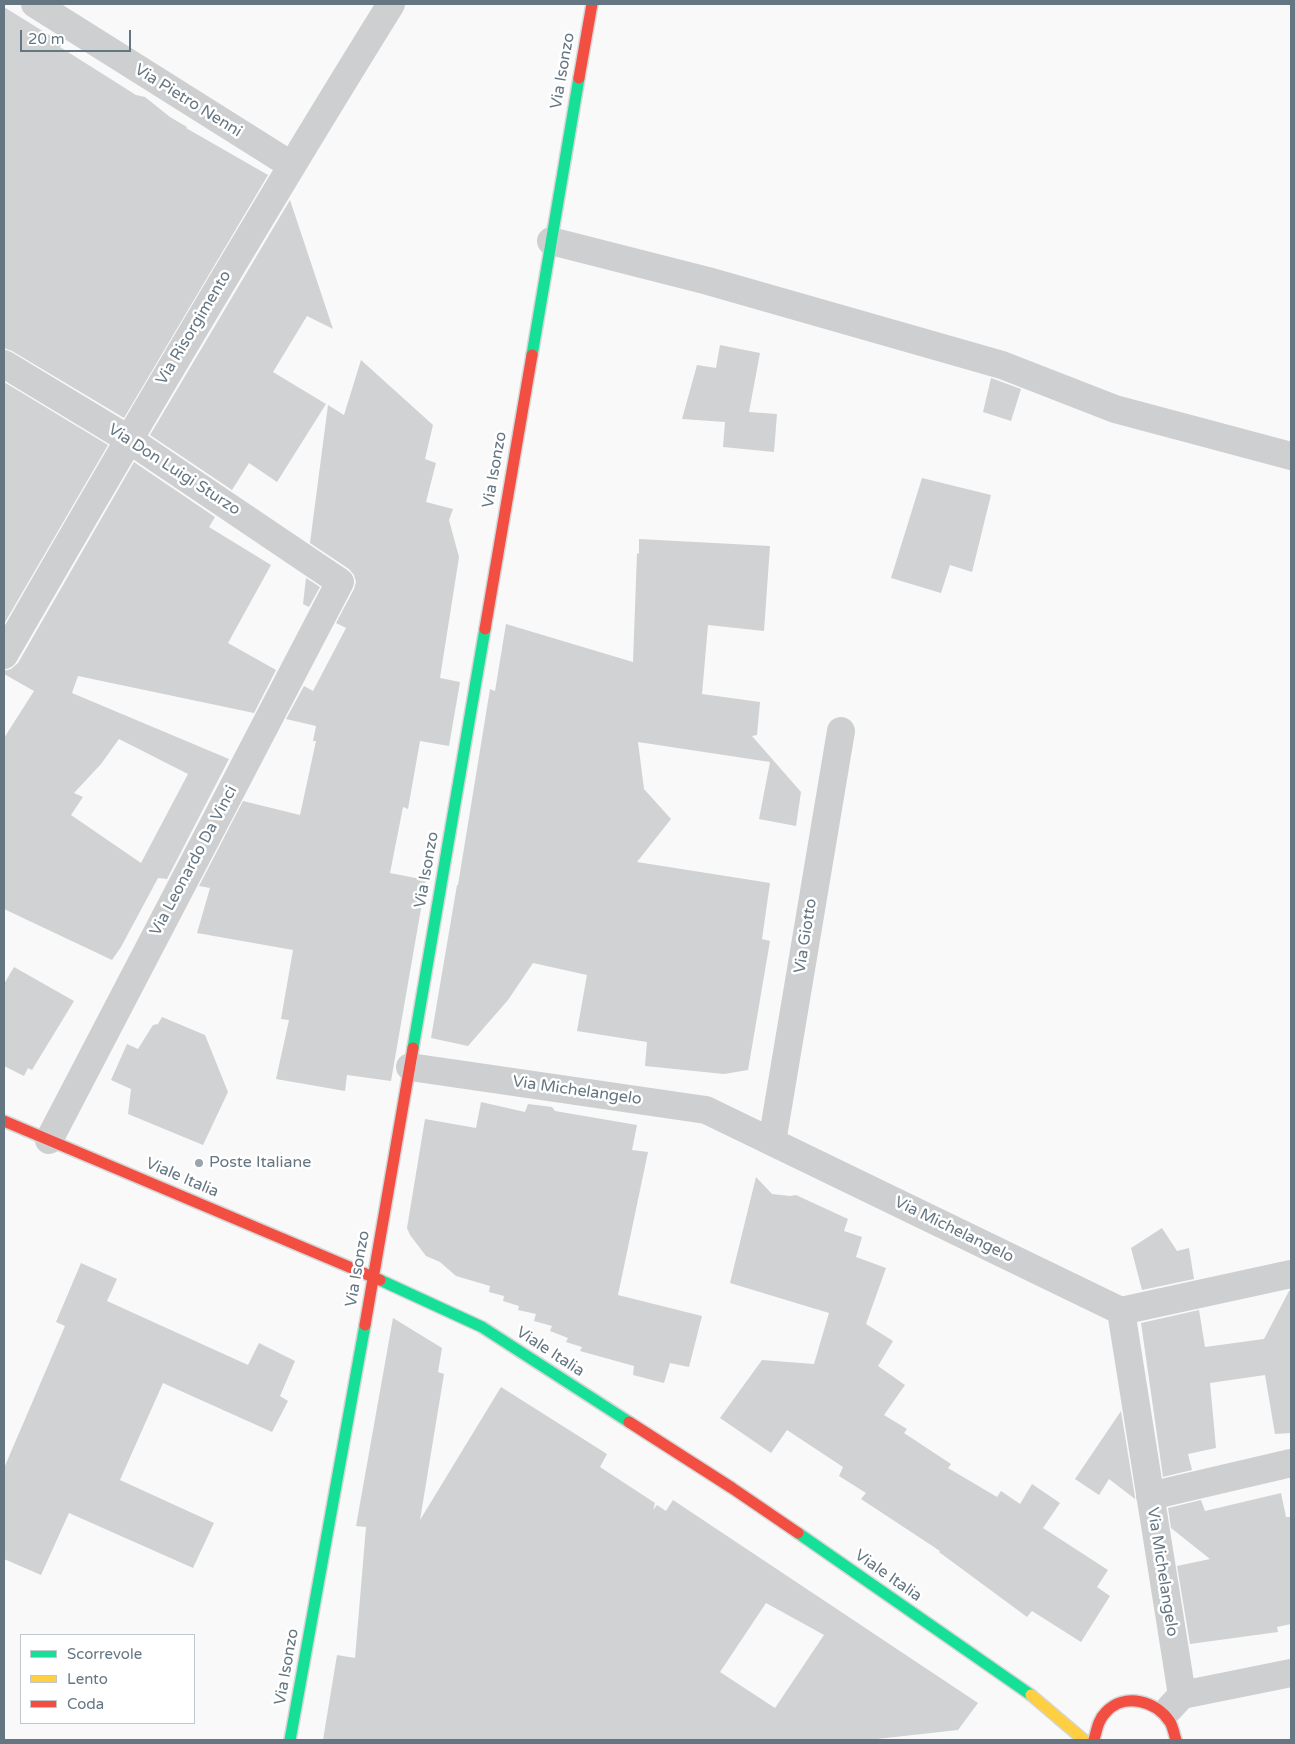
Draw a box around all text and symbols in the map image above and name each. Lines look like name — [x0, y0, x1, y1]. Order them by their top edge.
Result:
scale bar — [22, 20, 134, 52]
text: 20 m — [28, 30, 65, 48]
street label: Via Isonzo — [547, 31, 579, 111]
street label: Via Pietro Nenni — [131, 60, 245, 142]
street label: Via Risorgimento — [152, 267, 236, 389]
street label: Via Don Luigi Sturzo — [104, 420, 244, 520]
street label: Via Isonzo — [479, 430, 511, 510]
street label: Via Leonardo Da Vinci — [146, 783, 242, 939]
street label: Via Isonzo — [411, 830, 443, 910]
street label: Via Giotto — [791, 897, 821, 975]
street label: Via Michelangelo — [511, 1072, 643, 1110]
place label: Poste Italiane — [209, 1153, 311, 1173]
street label: Viale Italia — [143, 1154, 221, 1202]
marker: Poste Italiane — [193, 1157, 205, 1169]
street label: Via Michelangelo — [891, 1193, 1017, 1267]
street label: Via Isonzo — [342, 1229, 374, 1309]
street label: Viale Italia — [512, 1323, 588, 1381]
street label: Via Michelangelo — [1142, 1506, 1182, 1638]
street label: Viale Italia — [851, 1546, 925, 1606]
street label: Via Isonzo — [271, 1627, 303, 1707]
legend — [20, 1634, 195, 1724]
text: Scorrevole — [67, 1645, 142, 1663]
text: Lento — [67, 1670, 108, 1688]
text: Coda — [67, 1695, 104, 1713]

